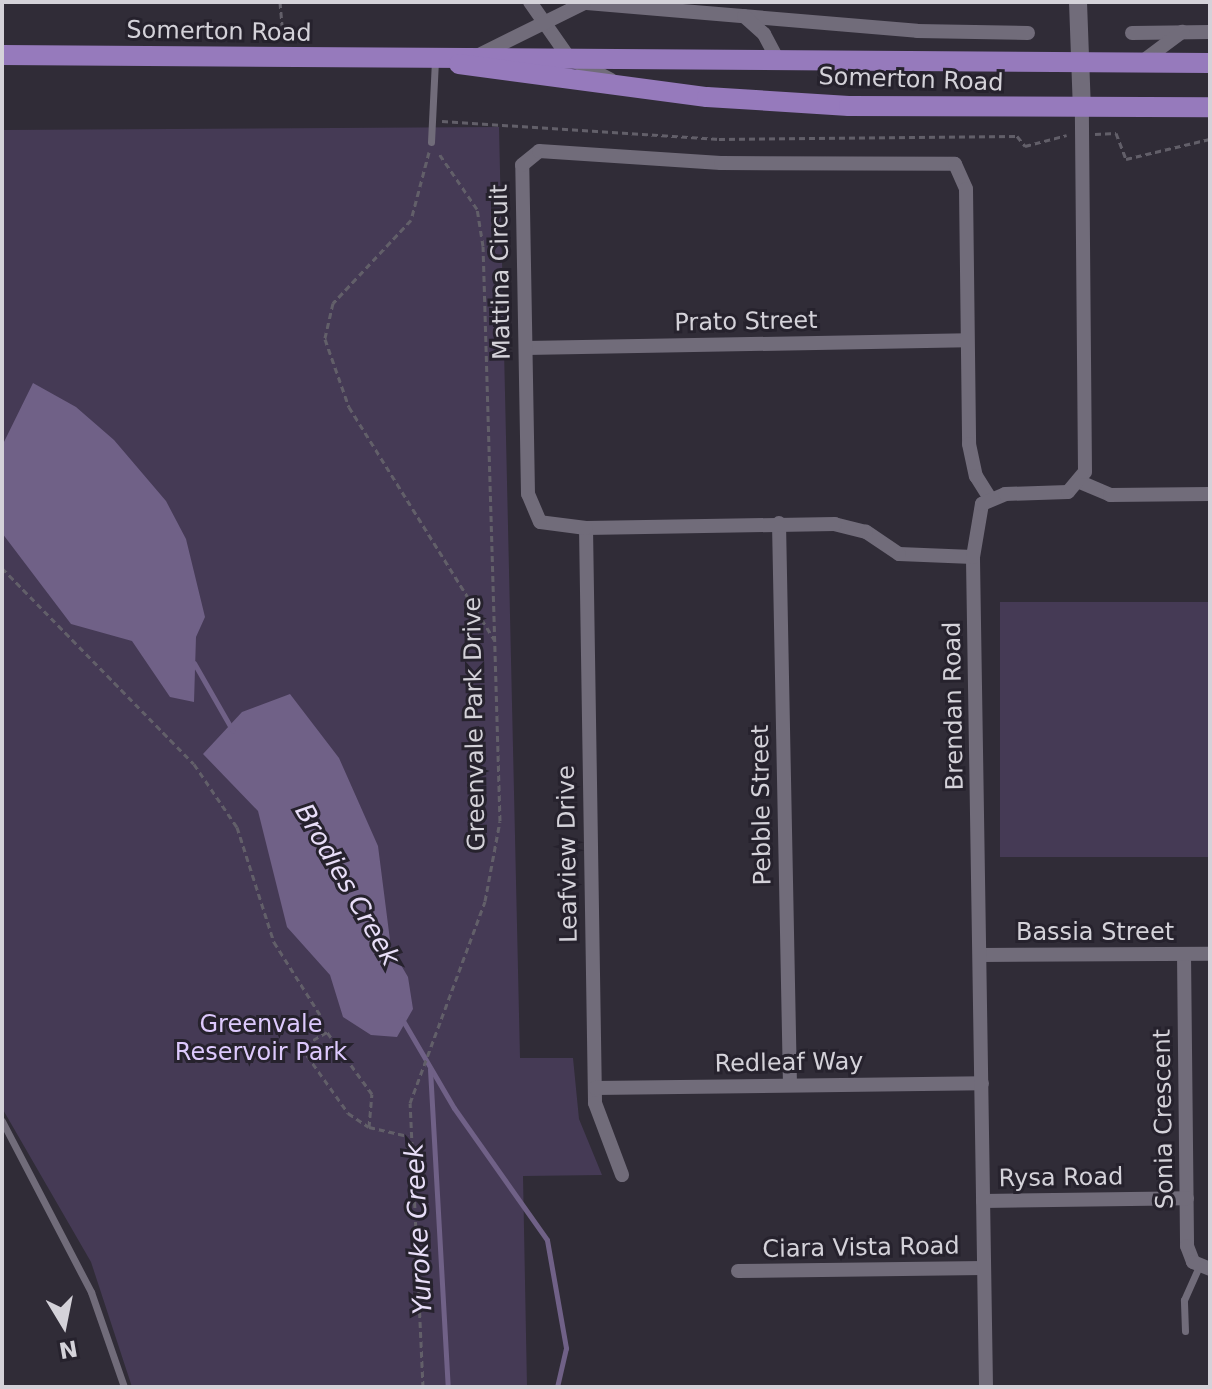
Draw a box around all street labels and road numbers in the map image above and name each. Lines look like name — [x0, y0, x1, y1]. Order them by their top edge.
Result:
street label: Somerton Road — [126, 16, 312, 48]
street label: Somerton Road — [818, 62, 1004, 98]
street label: Mattina Circuit — [485, 184, 517, 360]
street label: Prato Street — [674, 306, 818, 338]
street label: Greenvale Park Drive — [458, 597, 492, 851]
street label: Brendan Road — [938, 621, 970, 791]
street label: Pebble Street — [746, 724, 778, 886]
street label: Leafview Drive — [552, 765, 584, 943]
street label: Bassia Street — [1016, 919, 1174, 947]
street label: Sonia Crescent — [1148, 1029, 1180, 1209]
street label: Redleaf Way — [714, 1047, 864, 1079]
street label: Rysa Road — [998, 1163, 1124, 1193]
street label: Ciara Vista Road — [762, 1232, 960, 1264]

